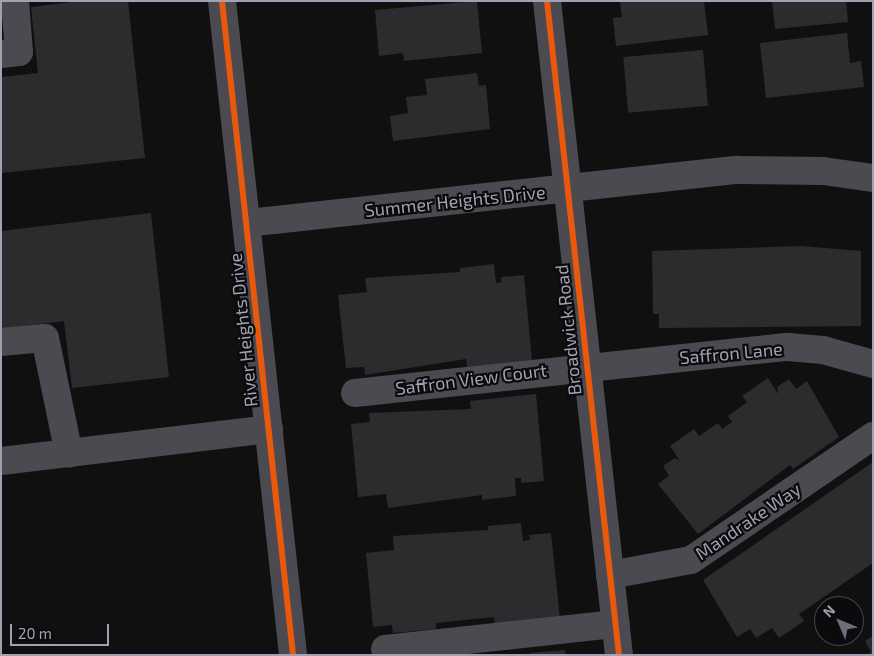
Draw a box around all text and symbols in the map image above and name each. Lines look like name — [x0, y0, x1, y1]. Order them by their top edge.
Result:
street label: Summer Heights Drive — [363, 181, 547, 221]
street label: River Heights Drive — [224, 252, 262, 408]
street label: Broadwick Road — [550, 264, 586, 396]
street label: Saffron Lane — [678, 338, 784, 368]
street label: Saffron View Court — [394, 359, 548, 399]
street label: Mandrake Way — [691, 478, 805, 564]
north arrow — [814, 596, 864, 646]
text: N — [819, 601, 838, 620]
scale bar — [12, 614, 111, 646]
text: 20 m — [18, 624, 52, 642]

